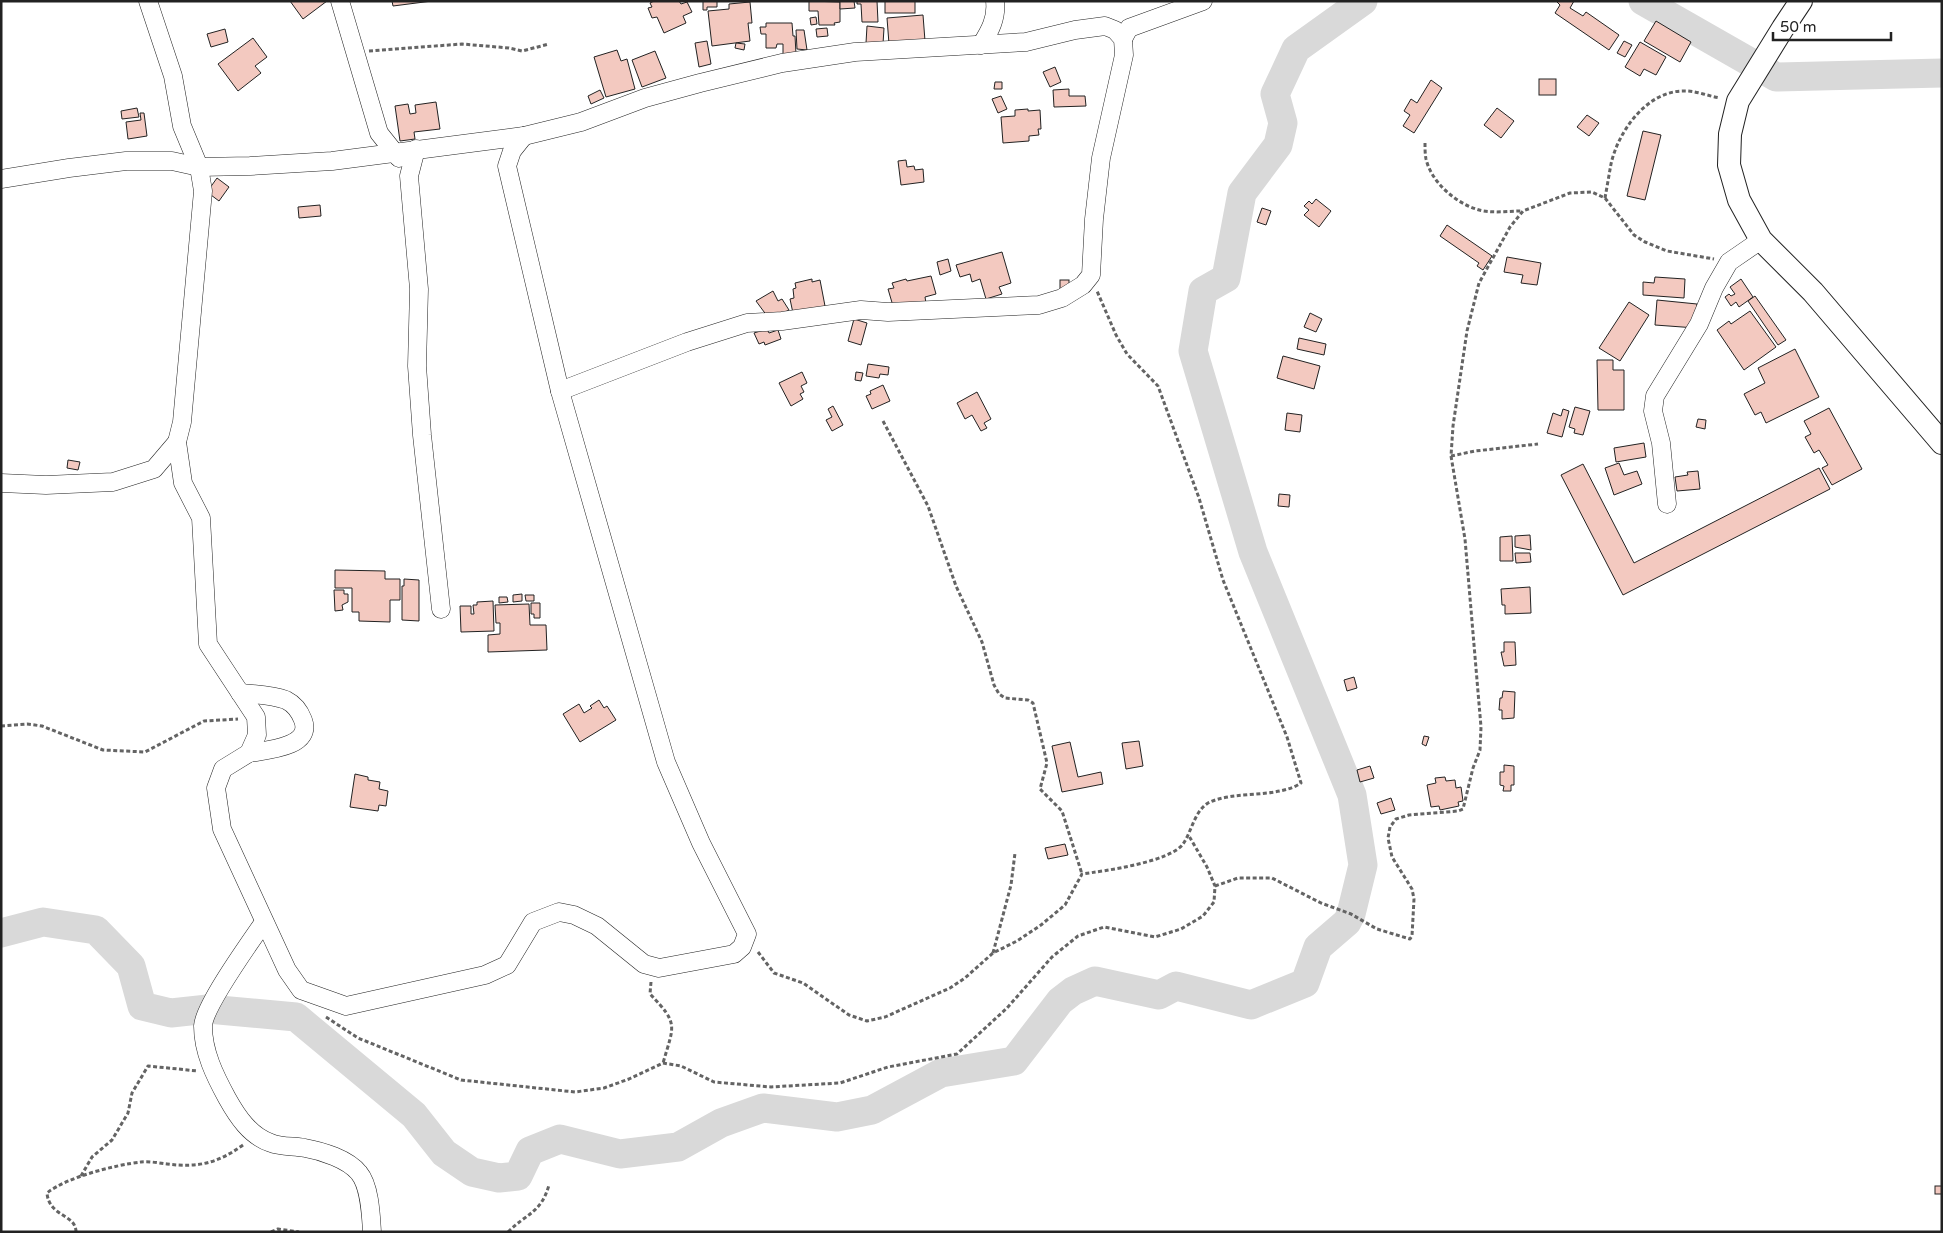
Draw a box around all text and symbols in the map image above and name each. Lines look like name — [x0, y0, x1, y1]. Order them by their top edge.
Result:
scale bar — [1773, 10, 1890, 42]
text: 50 m — [1780, 18, 1817, 36]

